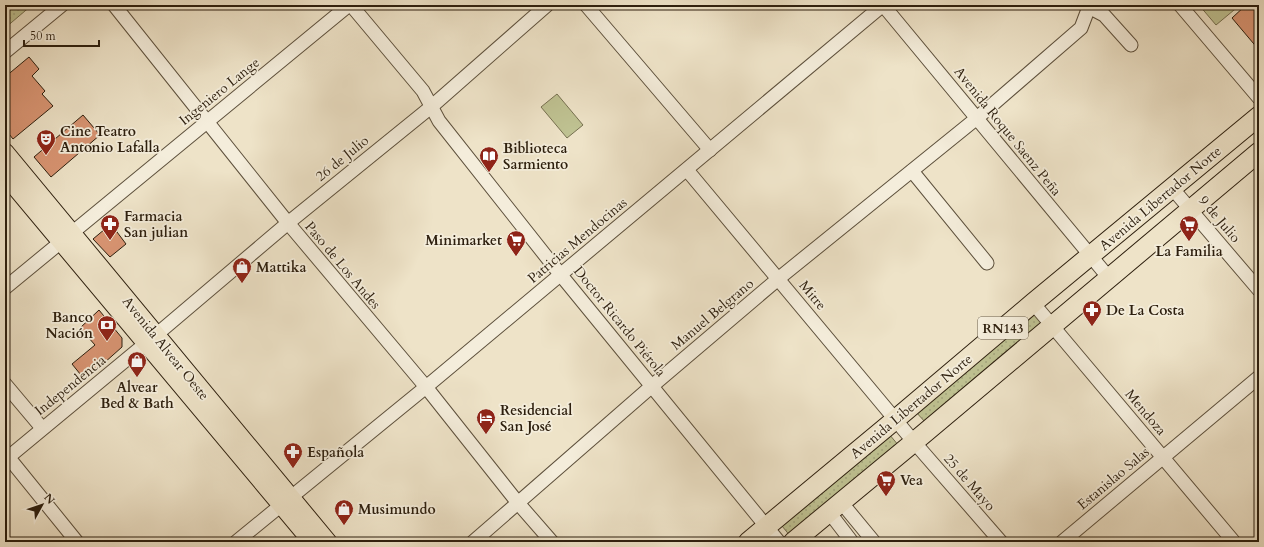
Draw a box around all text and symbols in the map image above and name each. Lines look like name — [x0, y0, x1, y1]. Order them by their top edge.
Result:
scale bar — [24, 22, 99, 48]
text: 50 m — [30, 28, 57, 44]
street label: Ingeniero Lange — [175, 53, 263, 130]
street label: Avenida Roque Saenz Peña — [950, 63, 1066, 200]
place label: Cine Teatro Antonio Lafalla — [60, 122, 160, 157]
theatre icon: Cine Teatro Antonio Lafalla — [35, 128, 57, 156]
street label: 26 de Julio — [312, 131, 373, 186]
place label: Biblioteca Sarmiento — [503, 139, 568, 174]
street label: Avenida Libertador Norte — [1095, 142, 1225, 255]
library icon: Biblioteca Sarmiento — [478, 145, 500, 173]
street label: 9 de Julio — [1194, 192, 1245, 247]
street label: Patricias Mendocinas — [524, 193, 631, 288]
place label: Farmacia San julian — [124, 207, 188, 242]
pharmacy icon: Farmacia San julian — [99, 213, 121, 241]
supermarket icon: La Familia — [1178, 214, 1200, 242]
street label: Paso de Los Andes — [300, 218, 385, 313]
supermarket icon: Minimarket — [505, 229, 527, 257]
place label: Minimarket — [425, 231, 502, 250]
place label: La Familia — [1155, 242, 1223, 261]
shop icon: Mattika — [231, 256, 253, 284]
place label: Mattika — [256, 258, 307, 277]
street label: Doctor Ricardo Piérola — [569, 262, 670, 381]
street label: Manuel Belgrano — [667, 274, 758, 355]
street label: Mitre — [795, 277, 831, 314]
street label: Avenida Alvear Oeste — [118, 292, 213, 404]
pharmacy icon: De La Costa — [1081, 299, 1103, 327]
place label: De La Costa — [1106, 301, 1184, 320]
place label: Banco Nación — [46, 308, 93, 343]
bank icon: Banco Nación — [96, 314, 118, 342]
road number: RN143 — [978, 317, 1028, 339]
shop icon: Alvear Bed & Bath — [126, 350, 148, 378]
street label: Avenida Libertador Norte — [846, 350, 976, 463]
street label: Independencia — [31, 351, 110, 420]
place label: Alvear Bed & Bath — [100, 378, 174, 413]
street label: Mendoza — [1121, 385, 1171, 439]
place label: Residencial San José — [500, 401, 572, 436]
hotel icon: Residencial San José — [475, 407, 497, 435]
pharmacy icon: Española — [282, 441, 304, 469]
street label: Estanislao Salas — [1073, 442, 1154, 514]
place label: Española — [307, 443, 364, 462]
street label: 25 de Mayo — [940, 450, 1000, 515]
supermarket icon: Vea — [875, 469, 897, 497]
place label: Vea — [900, 471, 923, 490]
north arrow — [22, 485, 62, 525]
text: N — [40, 490, 58, 508]
shop icon: Musimundo — [333, 498, 355, 526]
place label: Musimundo — [358, 500, 436, 519]

